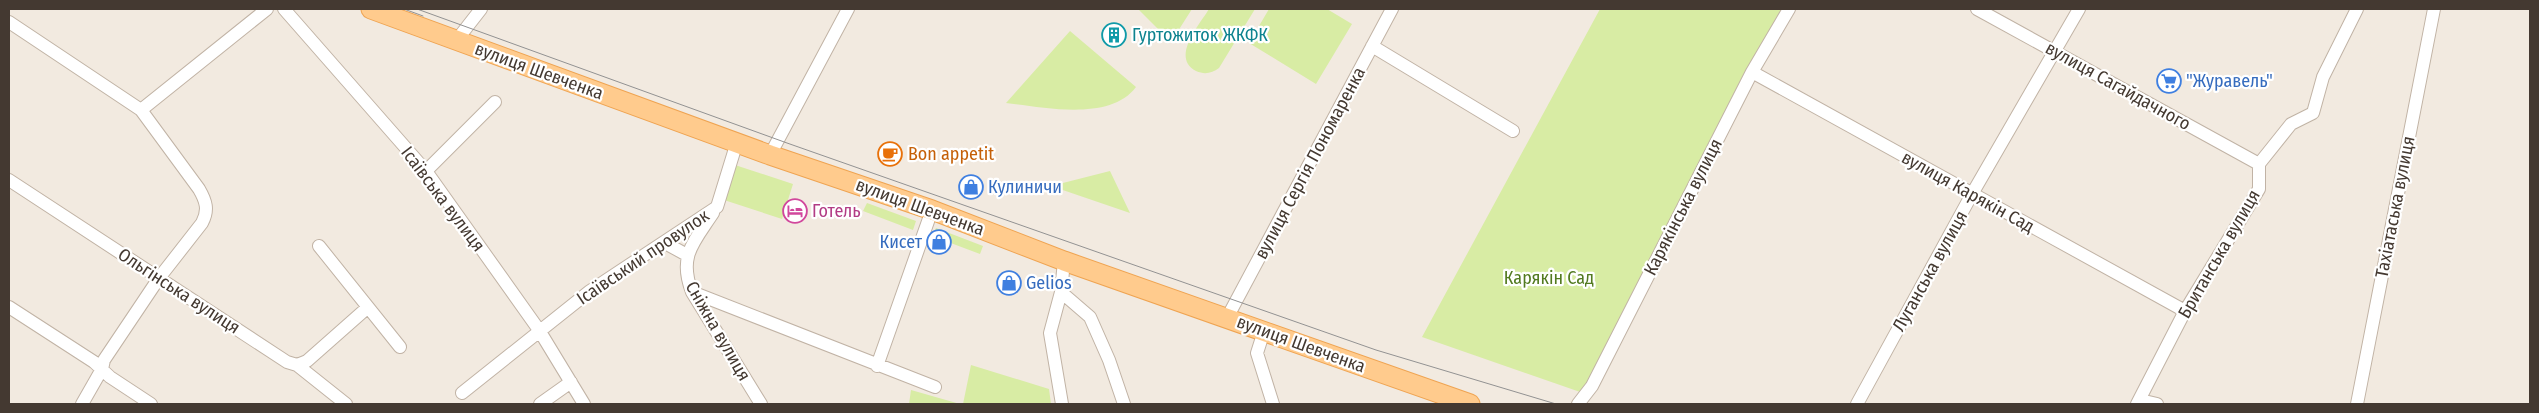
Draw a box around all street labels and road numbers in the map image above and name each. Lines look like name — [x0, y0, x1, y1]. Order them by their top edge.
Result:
street label: вулиця Сагайдачного — [2042, 37, 2194, 135]
street label: вулиця Шевченка — [472, 38, 606, 104]
street label: вулиця Сергія Пономаренка — [1250, 63, 1370, 263]
street label: Тахіатаська вулиця — [2370, 134, 2420, 280]
street label: Карякінська вулиця — [1639, 135, 1727, 279]
street label: Ісаївська вулиця — [396, 142, 490, 256]
street label: вулиця Карякін Сад — [1898, 146, 2038, 238]
street label: вулиця Шевченка — [853, 174, 987, 240]
street label: Британська вулиця — [2173, 186, 2265, 322]
street label: Ісаївський провулок — [573, 204, 714, 309]
street label: Луганська вулиця — [1888, 207, 1972, 335]
street label: Ольгінська вулиця — [114, 243, 244, 339]
street label: Сніжна вулиця — [681, 277, 755, 385]
street label: вулиця Шевченка — [1234, 311, 1368, 377]

